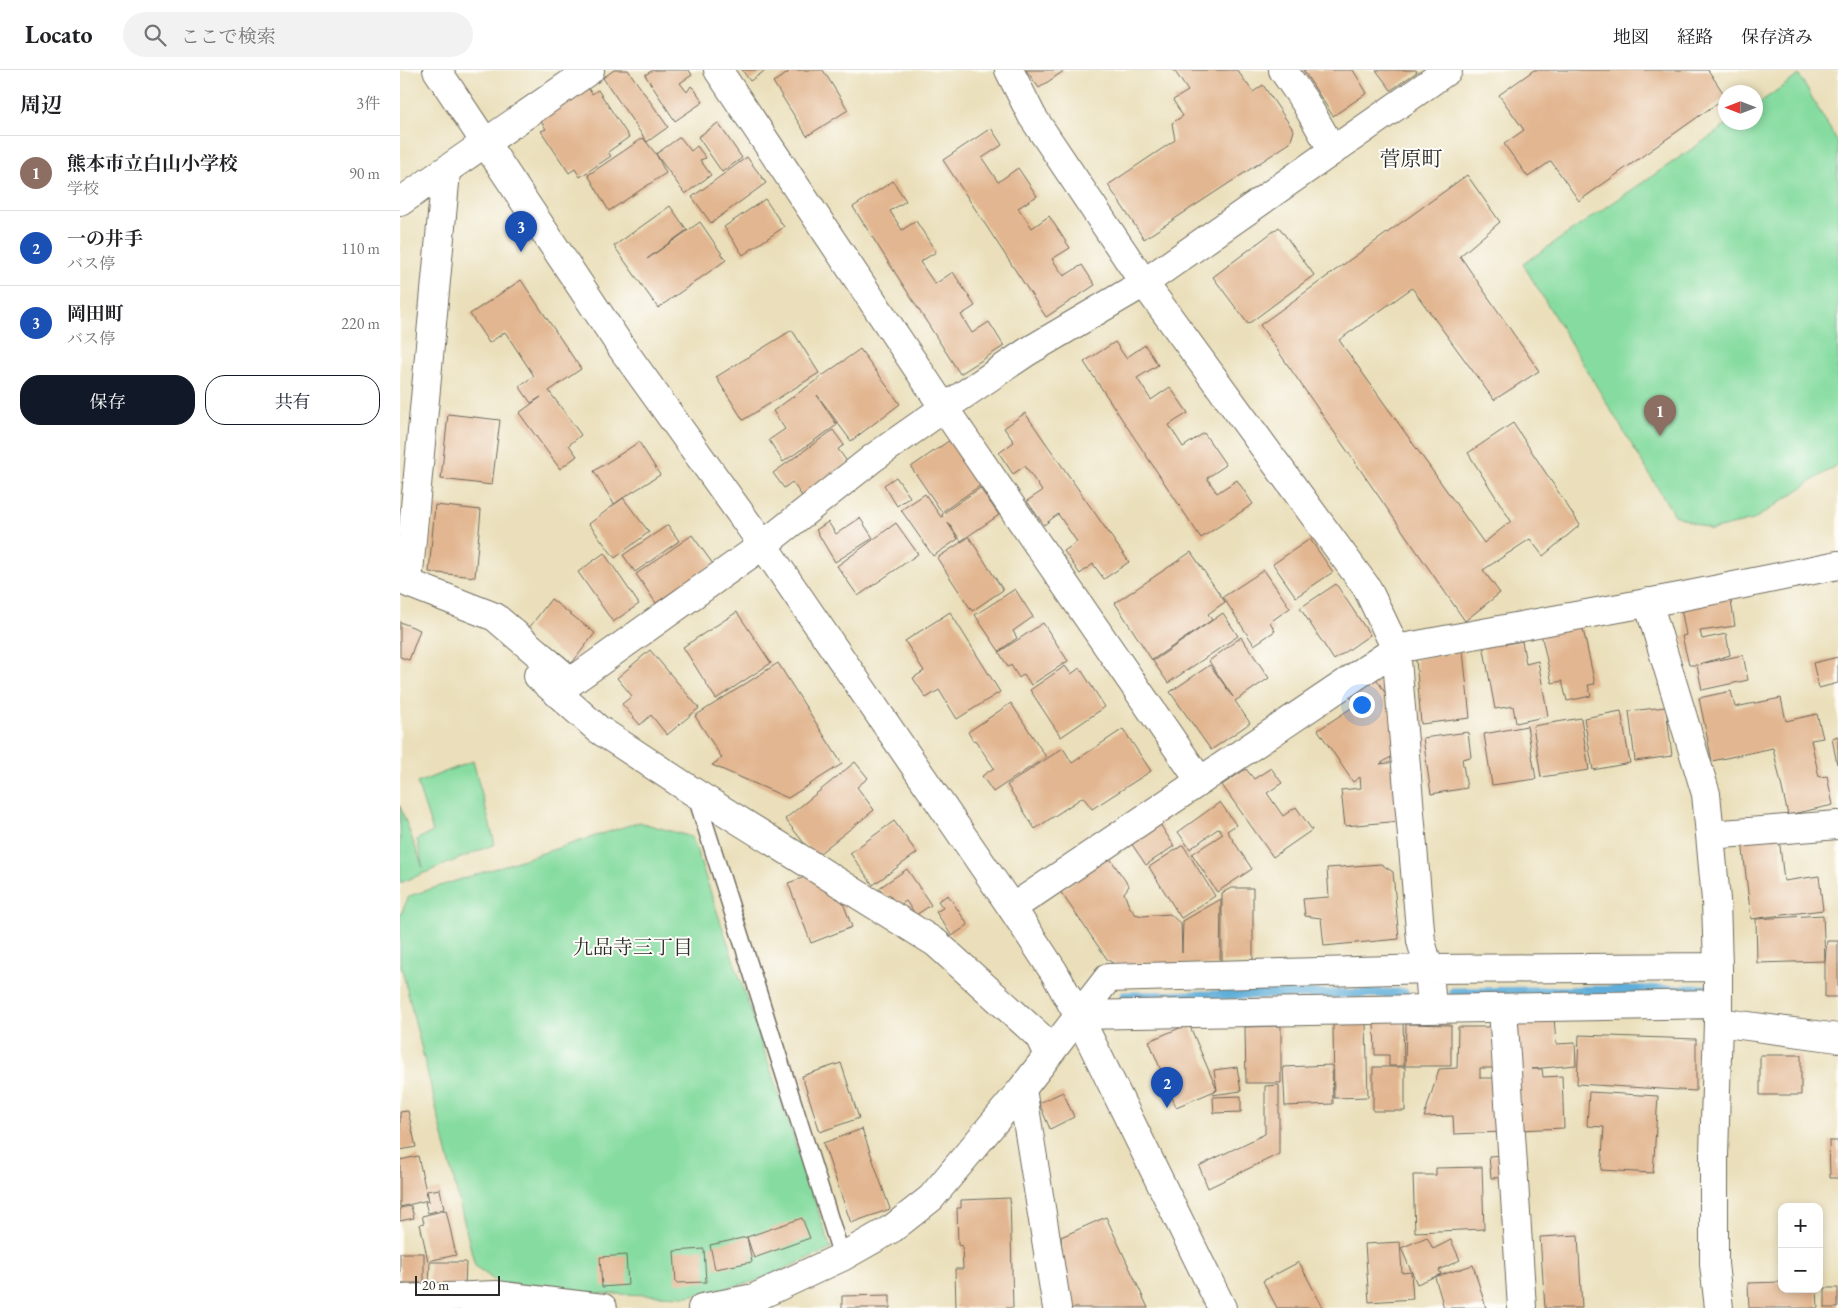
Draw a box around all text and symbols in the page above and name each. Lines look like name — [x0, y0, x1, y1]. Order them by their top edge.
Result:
search box — [123, 12, 473, 57]
text: Locato — [25, 19, 93, 50]
icon: search — [141, 21, 169, 49]
text: ここで検索 — [181, 24, 276, 49]
text: 地図 — [1613, 25, 1649, 48]
text: 経路 — [1677, 25, 1713, 48]
text: 保存済み — [1741, 25, 1813, 48]
north arrow — [1718, 85, 1763, 130]
text: 周辺 — [20, 91, 62, 118]
text: 3件 — [356, 93, 380, 114]
district label: 菅原町 — [1380, 145, 1443, 172]
text: 熊本市立白山小学校 — [67, 151, 238, 176]
text: 1 — [32, 163, 40, 184]
text: 90 m — [349, 163, 380, 184]
text: 学校 — [67, 178, 99, 199]
pin: 3 — [505, 211, 537, 252]
text: 一の井手 — [67, 226, 143, 251]
text: 2 — [32, 238, 40, 259]
text: 110 m — [341, 238, 380, 259]
text: バス停 — [67, 253, 115, 274]
text: 岡田町 — [67, 301, 124, 326]
text: 3 — [32, 313, 40, 334]
text: 220 m — [341, 313, 380, 334]
text: バス停 — [67, 328, 115, 349]
button: 保存 — [20, 375, 195, 425]
button: 共有 — [205, 375, 380, 425]
pin: 1 — [1644, 395, 1676, 436]
your location — [1349, 692, 1375, 718]
district label: 九品寺三丁目 — [573, 934, 693, 960]
pin: 2 — [1151, 1067, 1183, 1108]
map controls — [1778, 1203, 1823, 1293]
button: + — [1778, 1203, 1823, 1248]
button: − — [1778, 1248, 1823, 1293]
scale bar — [415, 1273, 500, 1296]
text: 20 m — [422, 1276, 449, 1294]

